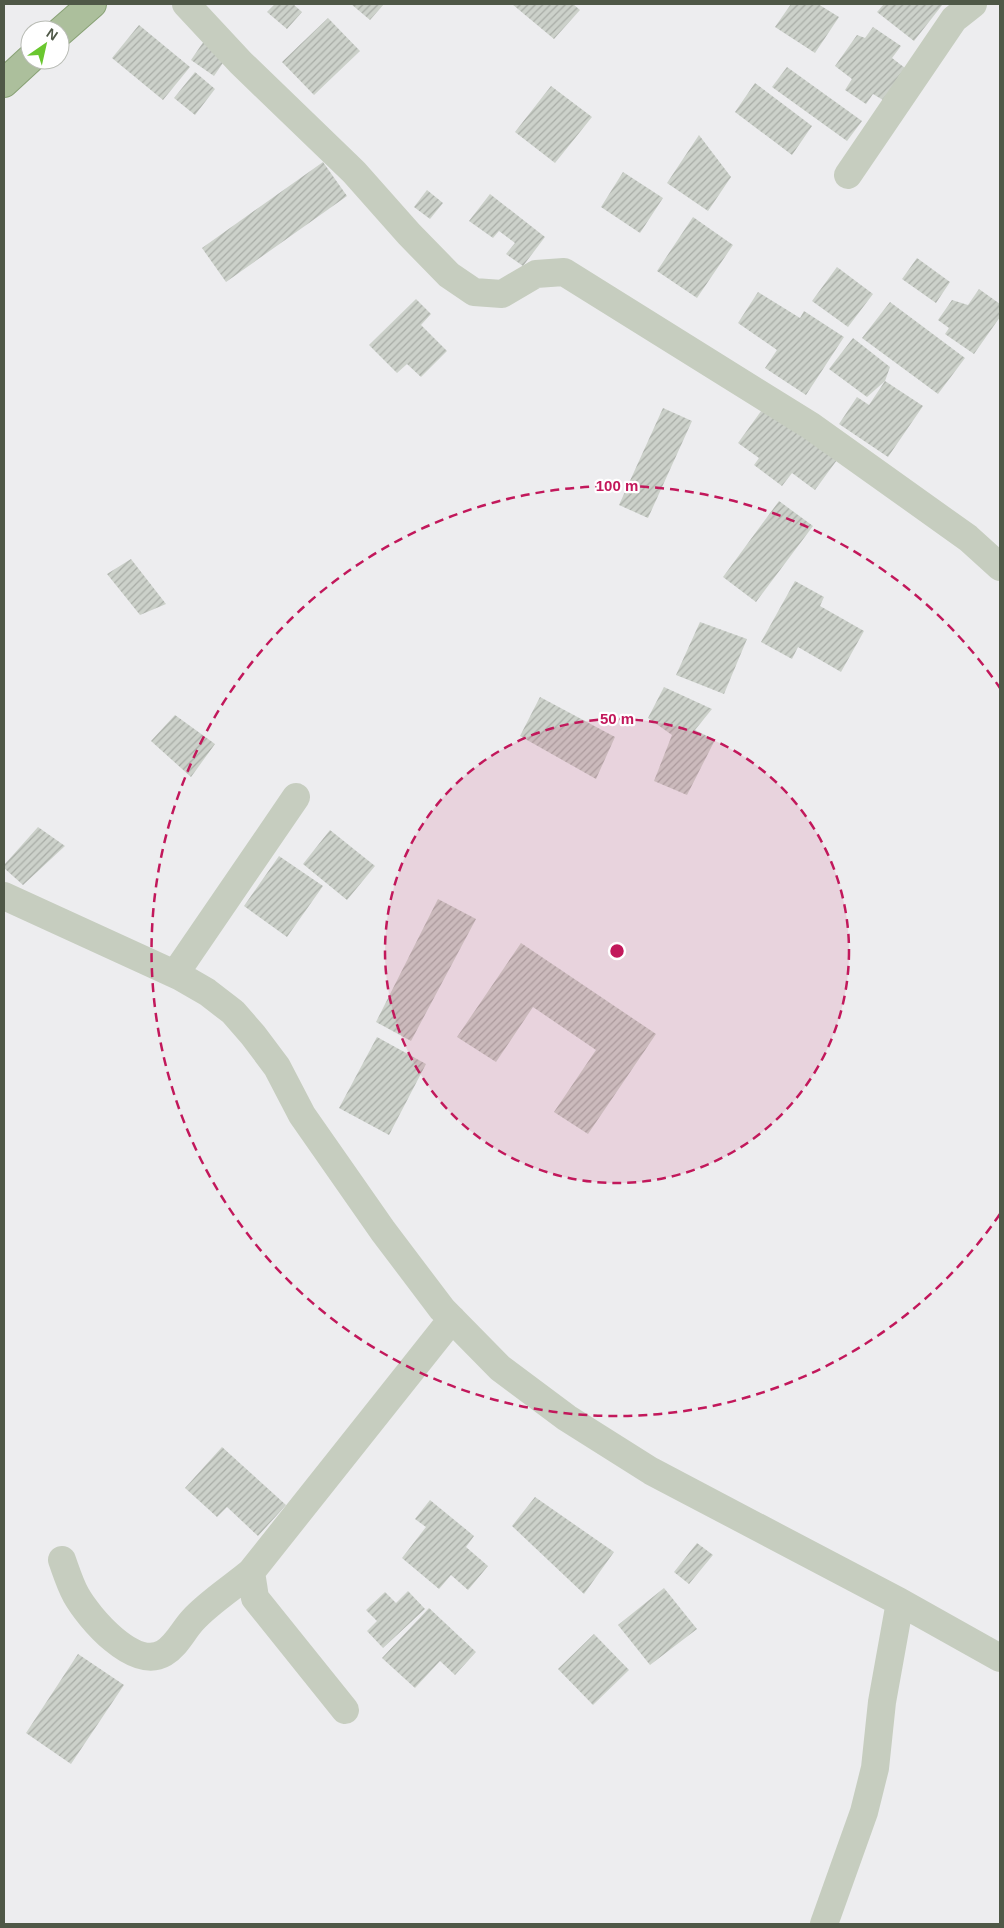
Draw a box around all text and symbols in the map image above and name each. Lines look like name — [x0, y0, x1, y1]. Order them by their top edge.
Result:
north arrow — [20, 20, 70, 70]
text: N — [44, 25, 61, 44]
text: 100 m — [596, 477, 638, 494]
text: 50 m — [600, 710, 634, 727]
centre of rings — [608, 942, 626, 960]

